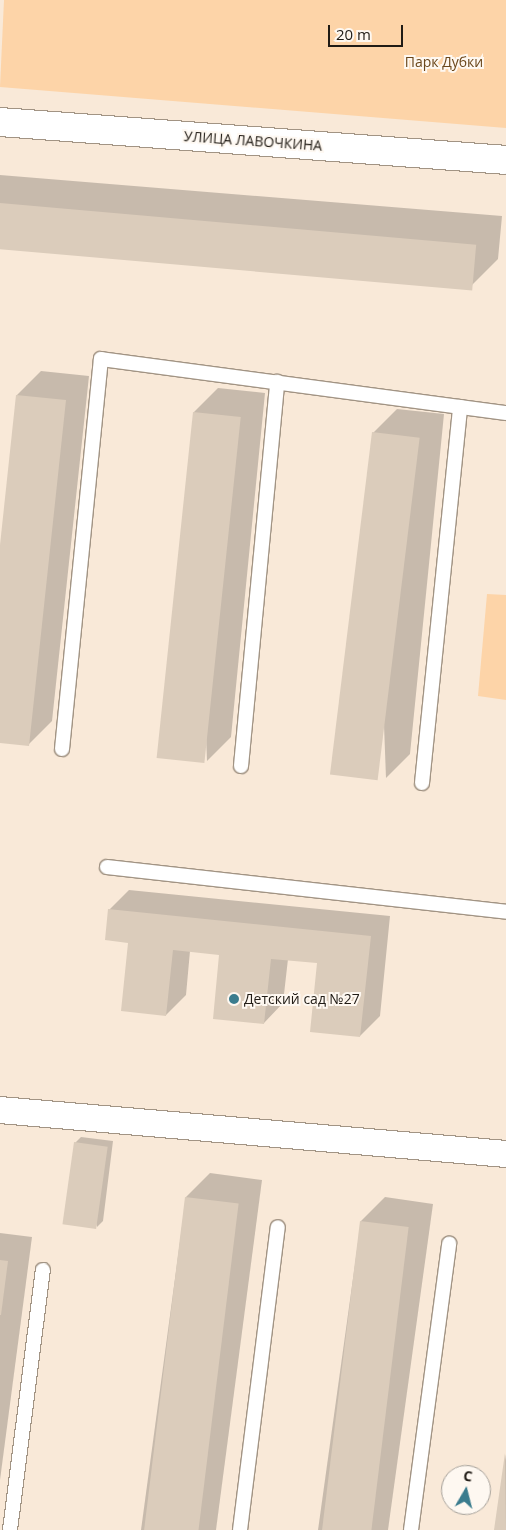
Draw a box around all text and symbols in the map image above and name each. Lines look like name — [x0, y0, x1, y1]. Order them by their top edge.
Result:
scale bar — [331, 15, 406, 47]
text: 20 m — [336, 24, 371, 44]
park label: Парк Дубки — [405, 54, 483, 70]
street label: УЛИЦА ЛАВОЧКИНА — [183, 128, 323, 154]
place label: Детский сад №27 — [244, 991, 360, 1007]
marker: Детский сад №27 — [228, 993, 240, 1005]
north arrow — [441, 1465, 491, 1515]
text: С — [462, 1466, 474, 1486]

